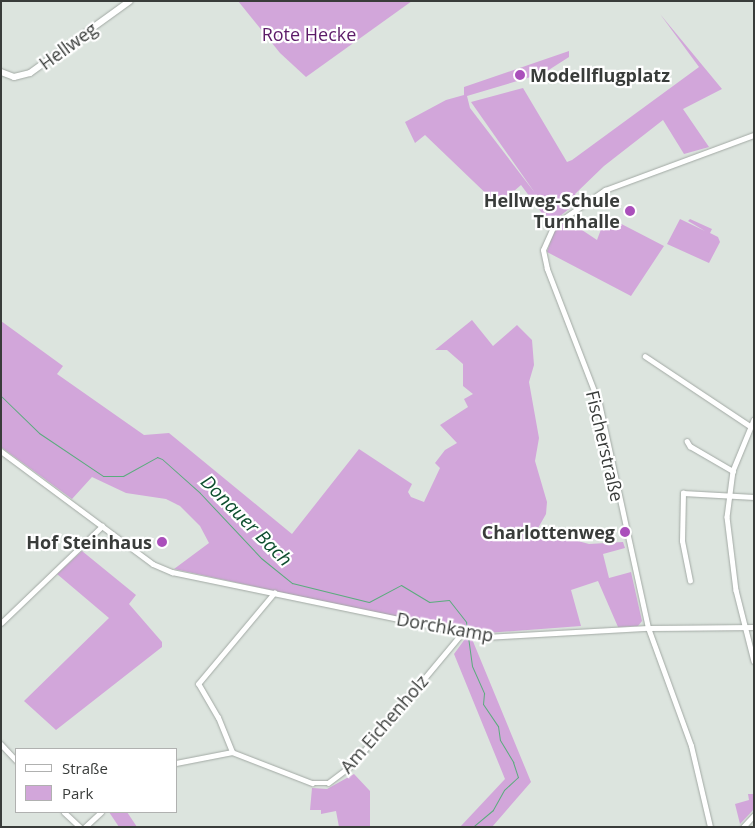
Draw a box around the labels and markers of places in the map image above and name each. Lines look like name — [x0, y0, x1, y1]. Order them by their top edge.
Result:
place label: Modellflugplatz — [530, 64, 670, 86]
marker: Modellflugplatz — [514, 69, 526, 81]
place label: Hellweg-Schule Turnhalle — [484, 190, 620, 232]
marker: Hellweg-Schule Turnhalle — [624, 205, 636, 217]
place label: Charlottenweg — [482, 521, 615, 543]
marker: Charlottenweg — [619, 526, 631, 538]
place label: Hof Steinhaus — [26, 531, 152, 553]
marker: Hof Steinhaus — [156, 536, 168, 548]

